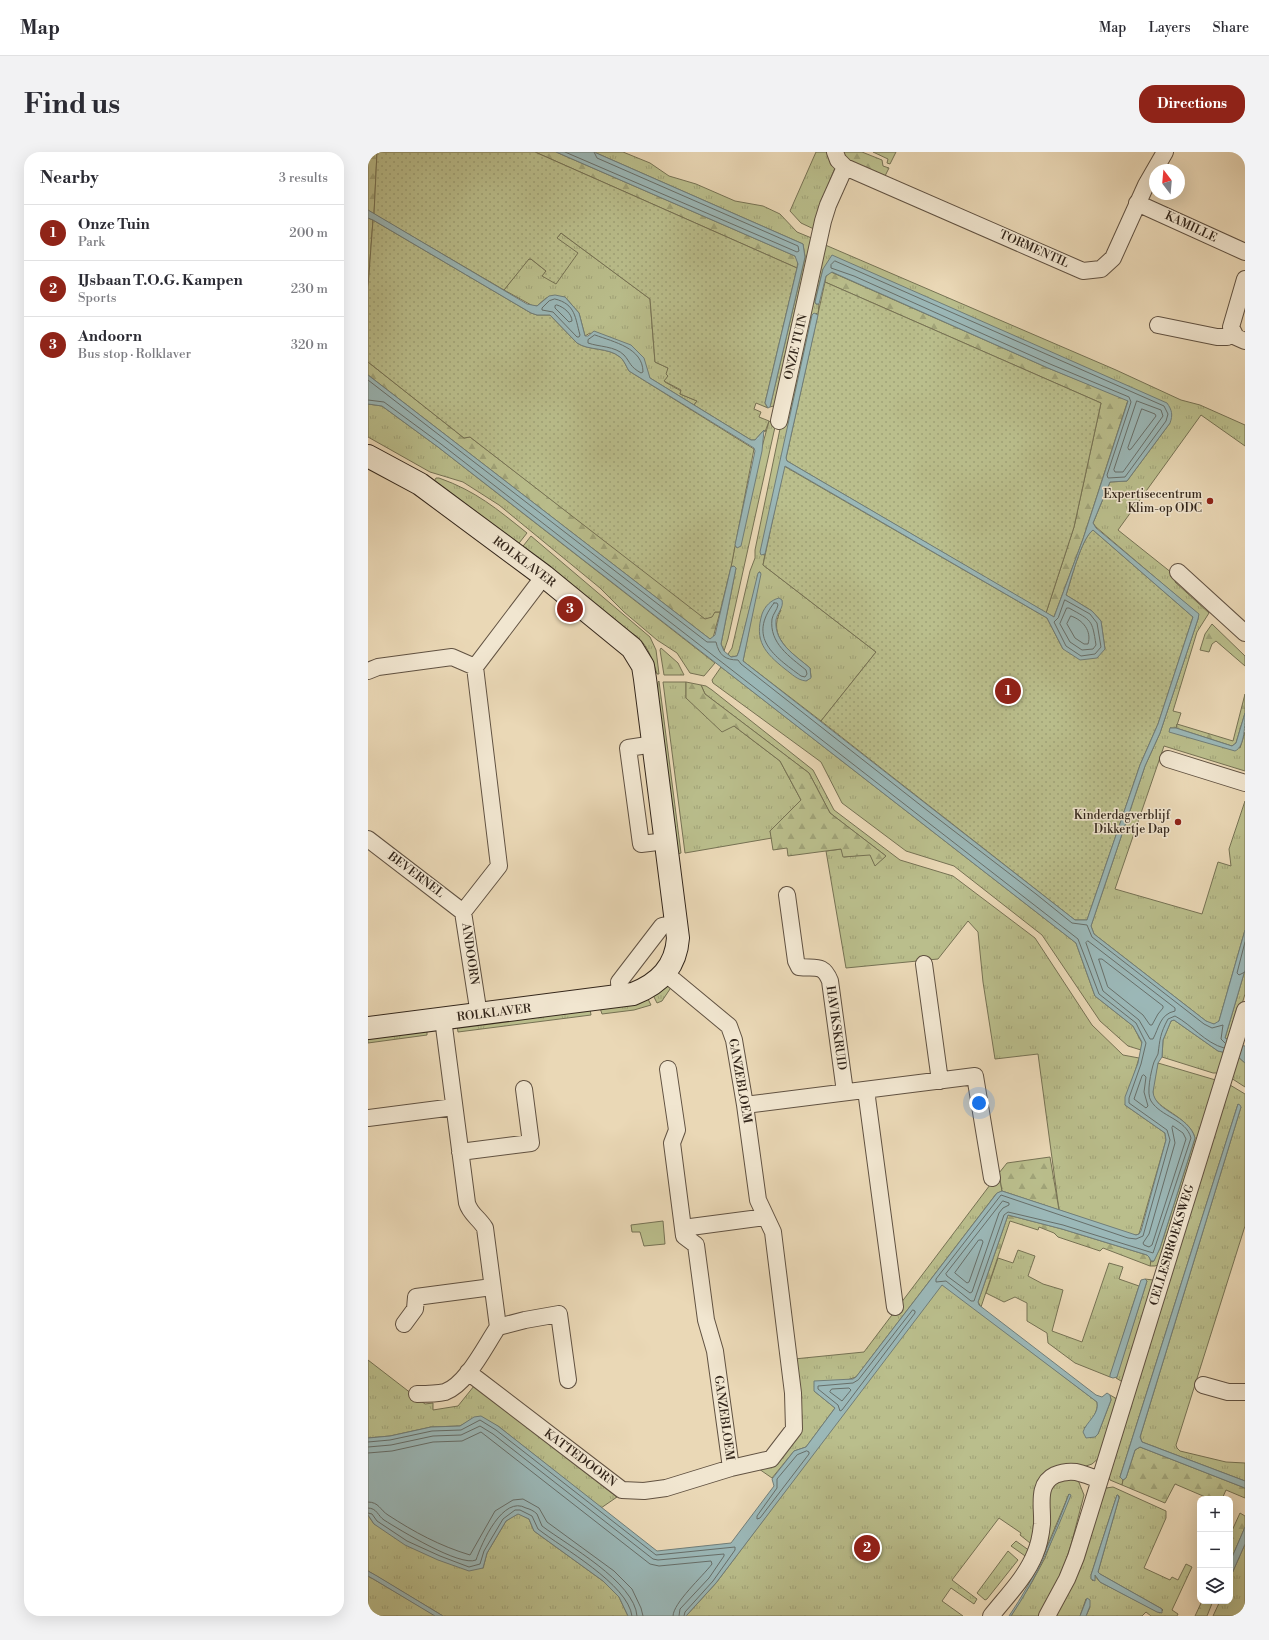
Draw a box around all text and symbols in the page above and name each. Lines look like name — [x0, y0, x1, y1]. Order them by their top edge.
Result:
text: Map — [20, 16, 60, 40]
text: Map — [1099, 19, 1126, 37]
text: Layers — [1148, 19, 1191, 37]
text: Share — [1213, 19, 1249, 37]
button: Directions — [1139, 85, 1245, 123]
text: Find us — [24, 87, 120, 122]
north arrow — [1149, 164, 1185, 200]
text: Nearby — [40, 167, 99, 189]
text: 3 results — [279, 170, 328, 186]
street label: KAMILLE — [1163, 208, 1219, 246]
text: Onze Tuin — [78, 215, 150, 234]
text: 1 — [50, 225, 56, 241]
text: 200 m — [289, 225, 328, 241]
street label: TORMENTIL — [997, 227, 1071, 271]
text: Park — [78, 234, 105, 250]
text: IJsbaan T.O.G. Kampen — [78, 271, 243, 290]
text: 2 — [49, 281, 57, 297]
text: 230 m — [291, 281, 328, 297]
text: Sports — [78, 290, 117, 306]
street label: ONZE TUIN — [781, 313, 811, 381]
text: Andoorn — [78, 327, 142, 346]
text: 3 — [49, 337, 57, 353]
text: 320 m — [291, 337, 328, 353]
text: Bus stop · Rolklaver — [78, 346, 191, 362]
place label: Expertisecentrum Klim-op ODC — [1103, 487, 1202, 516]
marker: Expertisecentrum Klim-op ODC — [1205, 496, 1215, 506]
street label: ROLKLAVER — [490, 534, 559, 591]
pin: 3 — [557, 594, 583, 624]
pin: 1 — [995, 676, 1021, 706]
place label: Kinderdagverblijf Dikkertje Dap — [1074, 808, 1171, 837]
marker: Kinderdagverblijf Dikkertje Dap — [1173, 817, 1183, 827]
street label: BEVERNEL — [384, 848, 447, 901]
street label: ANDOORN — [458, 921, 482, 986]
street label: HAVIKSKRUID — [823, 985, 849, 1071]
street label: ROLKLAVER — [456, 1001, 533, 1025]
street label: GANZEBLOEM — [725, 1037, 755, 1125]
your location — [969, 1093, 989, 1113]
street label: CELLESBROEKSWEG — [1146, 1182, 1198, 1307]
street label: GANZEBLOEM — [711, 1374, 737, 1462]
street label: KATTEDOORN — [541, 1426, 619, 1490]
map controls — [1197, 1496, 1233, 1604]
button: + — [1197, 1496, 1233, 1532]
button: − — [1197, 1532, 1233, 1568]
pin: 2 — [854, 1533, 880, 1563]
button: layers — [1197, 1568, 1233, 1604]

